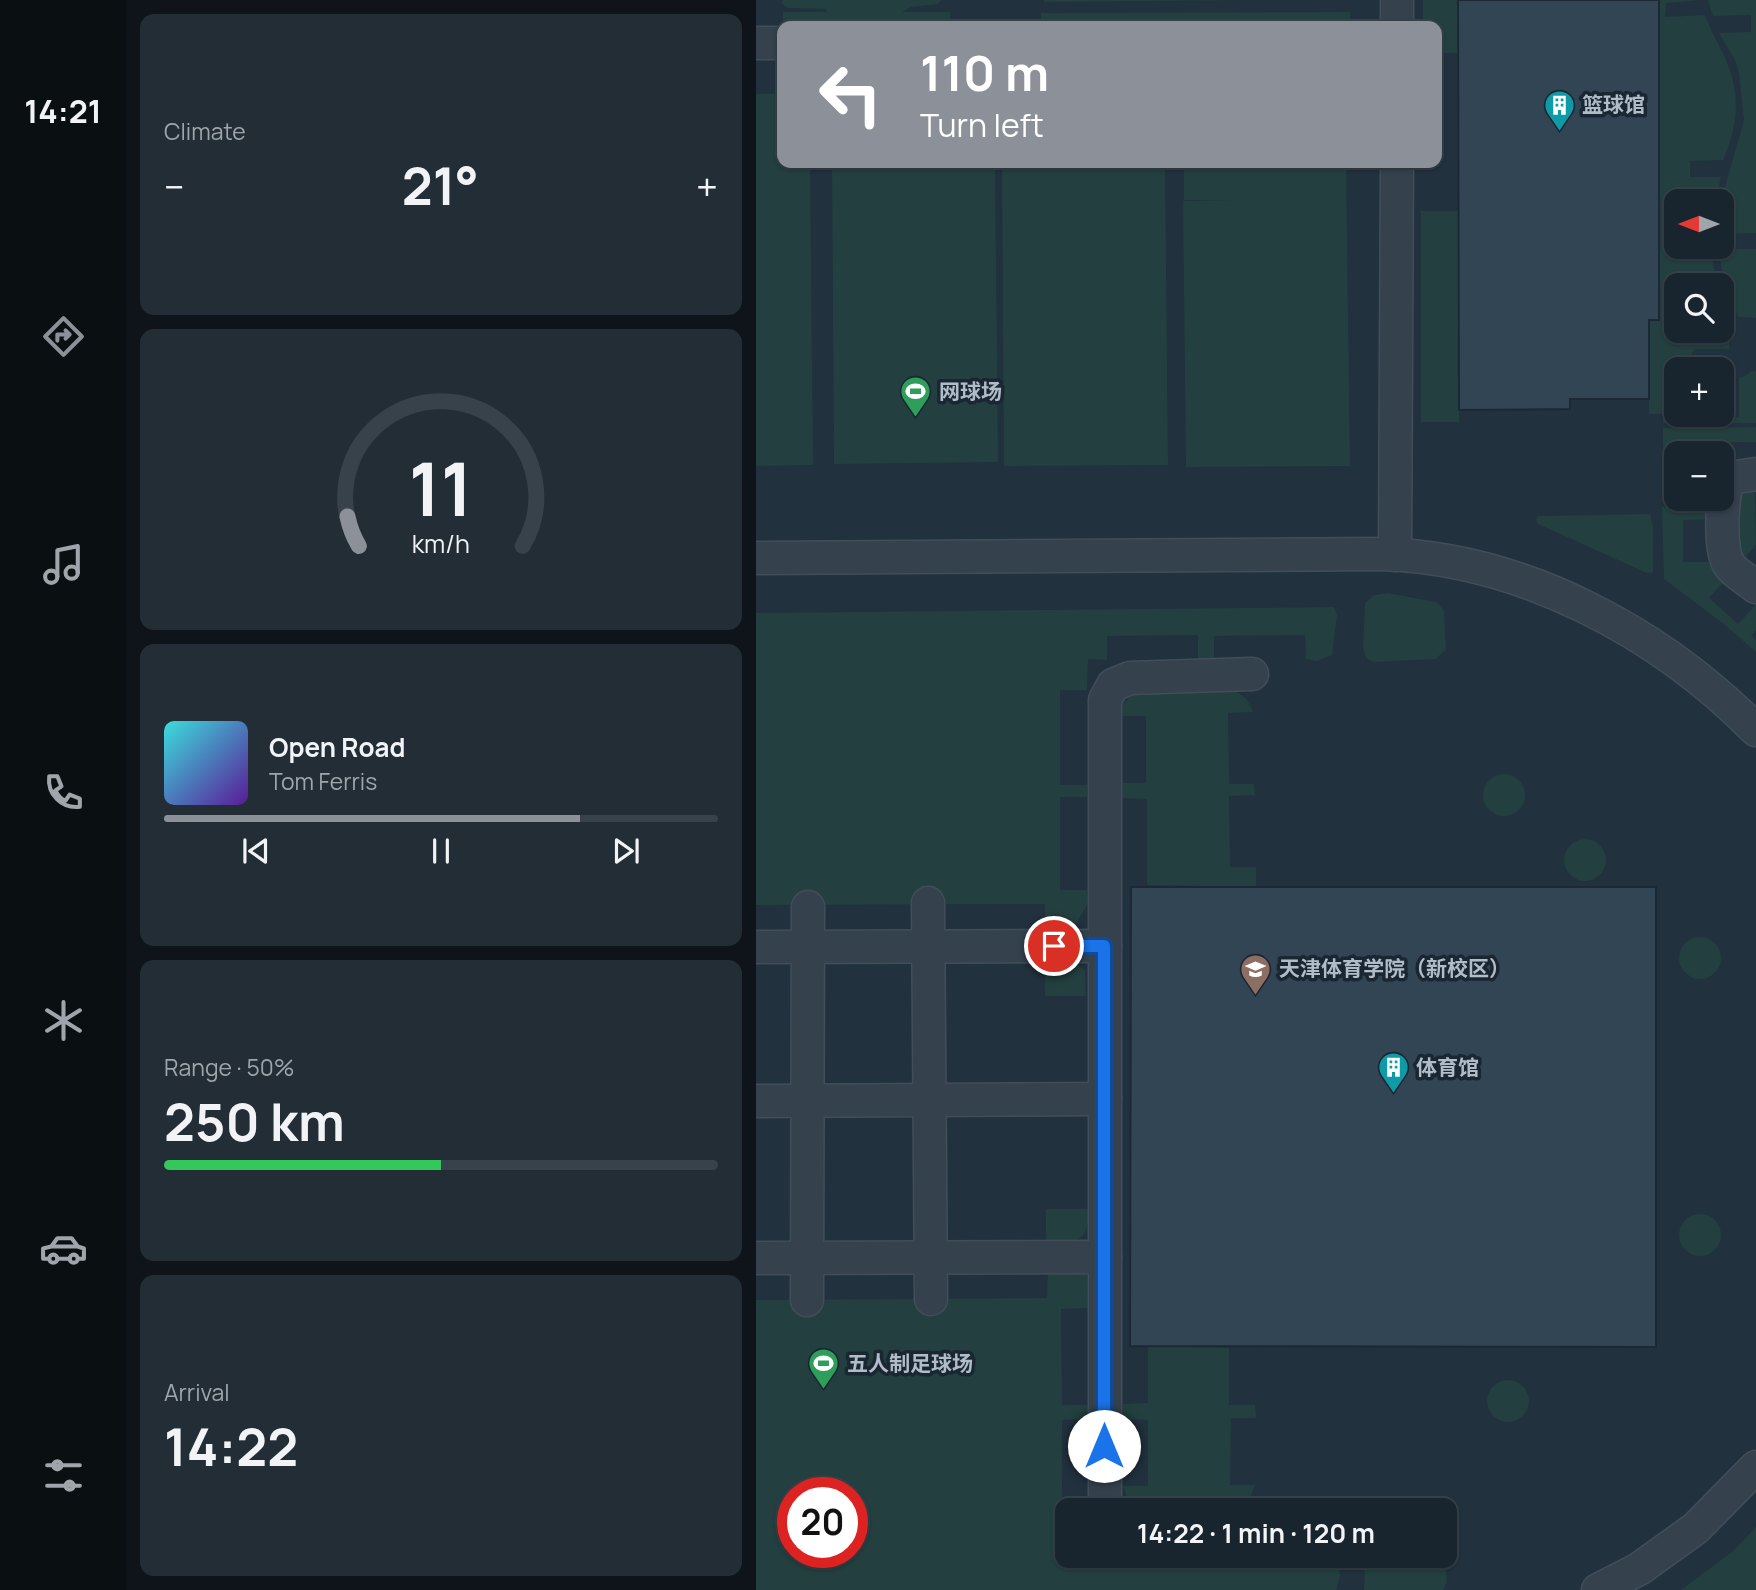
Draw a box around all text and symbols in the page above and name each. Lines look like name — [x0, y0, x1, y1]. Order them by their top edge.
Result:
text: 110 m — [920, 39, 1049, 106]
icon: left — [805, 49, 896, 140]
building icon: 篮球馆 — [1542, 88, 1576, 132]
text: 14:21 — [24, 89, 102, 133]
place label: 篮球馆 — [1582, 90, 1645, 118]
text: Turn left — [920, 103, 1044, 147]
text: Climate — [164, 115, 246, 147]
text: 21° — [402, 150, 479, 221]
text: − — [164, 160, 185, 212]
text: + — [696, 160, 718, 212]
north arrow — [1664, 189, 1734, 259]
map controls — [1664, 189, 1734, 511]
button: search — [1664, 273, 1734, 343]
icon: directions — [39, 312, 88, 361]
button: + — [1664, 357, 1734, 427]
sports icon: 网球场 — [899, 375, 933, 419]
place label: 网球场 — [939, 377, 1002, 405]
text: 11 — [409, 438, 473, 538]
button: − — [1664, 441, 1734, 511]
text: km/h — [412, 526, 470, 561]
icon: music — [39, 540, 88, 589]
text: Open Road — [269, 729, 405, 765]
text: Tom Ferris — [269, 765, 377, 797]
icon: phone — [39, 768, 88, 817]
icon: previous — [237, 832, 275, 870]
icon: pause — [422, 832, 460, 870]
icon: next — [607, 832, 645, 870]
pin — [1024, 916, 1084, 976]
icon: arrive — [1035, 927, 1073, 965]
school or university icon: 天津体育学院（新校区） — [1239, 952, 1273, 996]
place label: 天津体育学院（新校区） — [1279, 954, 1510, 982]
icon: climate — [39, 996, 88, 1045]
text: Range · 50% — [164, 1051, 294, 1083]
building icon: 体育馆 — [1376, 1051, 1410, 1095]
place label: 体育馆 — [1416, 1053, 1479, 1081]
text: 250 km — [164, 1086, 345, 1157]
icon: car — [39, 1224, 88, 1273]
sports icon: 五人制足球场 — [807, 1347, 841, 1391]
place label: 五人制足球场 — [847, 1349, 973, 1377]
text: Arrival — [164, 1376, 230, 1408]
position arrow — [1067, 1409, 1141, 1483]
text: 14:22 — [164, 1411, 298, 1482]
icon: filters — [39, 1451, 88, 1500]
speed limit sign: 20 — [777, 1477, 868, 1568]
text: 14:22 · 1 min · 120 m — [1137, 1515, 1375, 1551]

